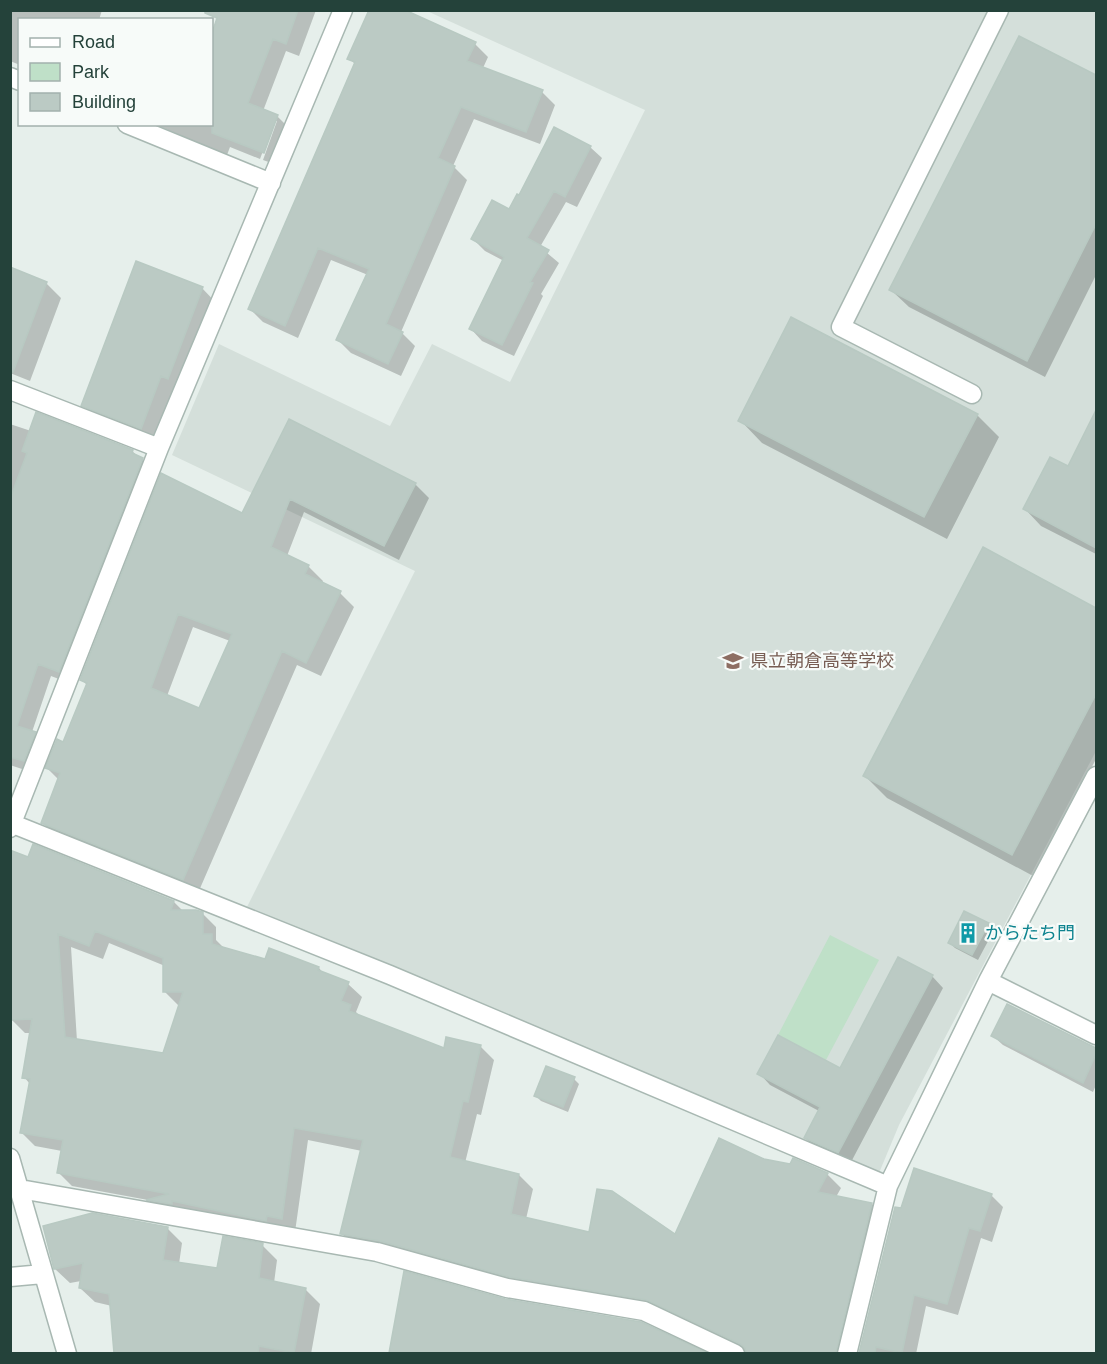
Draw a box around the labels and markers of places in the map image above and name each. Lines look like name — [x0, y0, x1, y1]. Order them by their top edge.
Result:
school or university icon: 県立朝倉高等学校 — [721, 649, 745, 673]
place label: 県立朝倉高等学校 — [750, 651, 894, 671]
building icon: からたち門 — [956, 921, 980, 945]
place label: からたち門 — [985, 923, 1075, 943]

